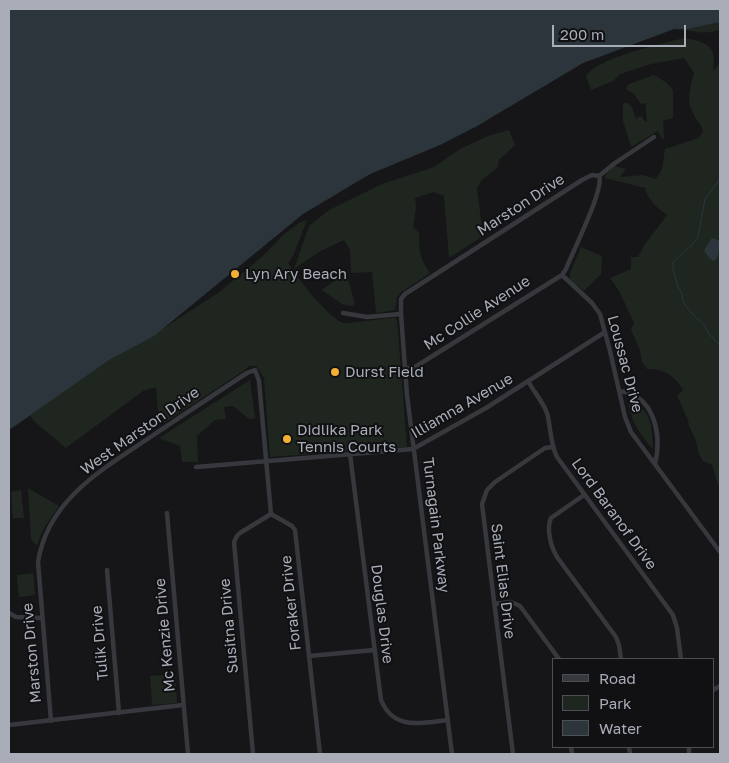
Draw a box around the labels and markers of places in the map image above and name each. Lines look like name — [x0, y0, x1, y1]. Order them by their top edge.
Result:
place label: Lyn Ary Beach — [245, 265, 347, 283]
marker: Lyn Ary Beach — [229, 268, 241, 280]
place label: Durst Field — [345, 363, 424, 381]
marker: Durst Field — [329, 366, 341, 378]
place label: Didlika Park Tennis Courts — [297, 421, 396, 456]
marker: Didlika Park Tennis Courts — [281, 433, 293, 445]

